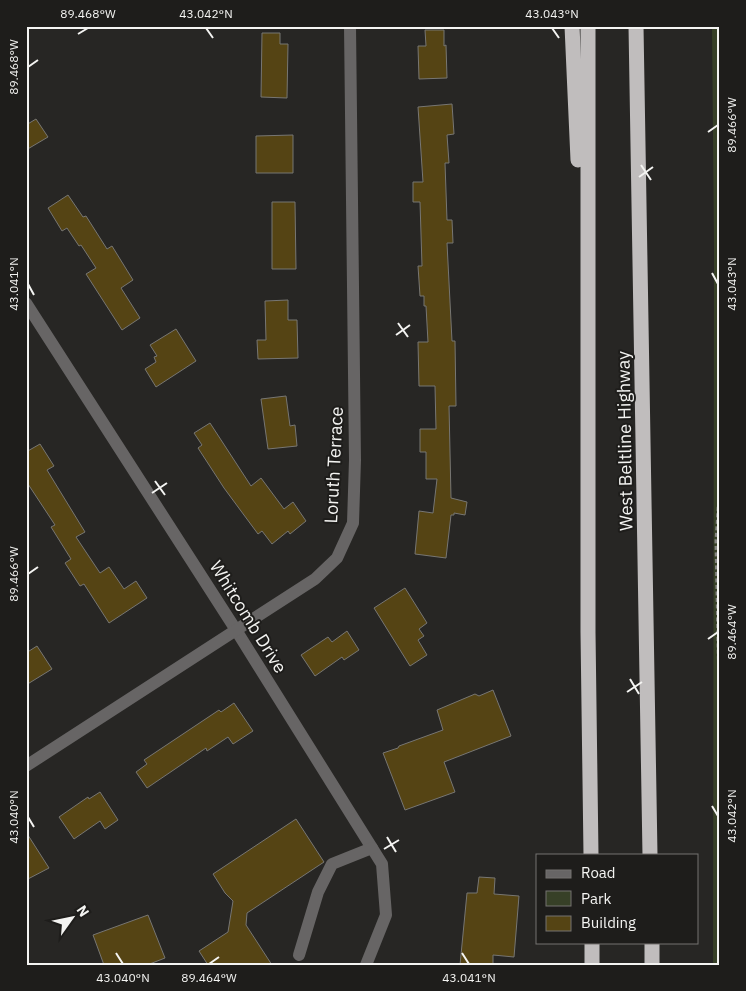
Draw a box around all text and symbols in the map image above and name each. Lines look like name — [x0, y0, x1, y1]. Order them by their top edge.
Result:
text: 89.468°W — [60, 6, 116, 21]
text: 43.042°N — [179, 6, 233, 21]
text: 43.043°N — [525, 6, 579, 21]
text: 89.468°W — [6, 39, 21, 95]
text: 89.466°W — [724, 97, 739, 153]
text: 43.041°N — [6, 257, 21, 311]
text: 43.043°N — [724, 257, 739, 311]
street label: West Beltline Highway — [611, 351, 638, 531]
street label: Loruth Terrace — [319, 406, 348, 524]
text: 89.466°W — [6, 546, 21, 602]
street label: Whitcomb Drive — [205, 556, 292, 677]
text: 89.464°W — [724, 604, 739, 660]
text: 43.042°N — [724, 789, 739, 843]
text: 43.040°N — [6, 790, 21, 844]
legend — [536, 854, 698, 944]
text: Road — [581, 863, 616, 882]
text: Park — [581, 889, 611, 908]
north arrow — [48, 894, 98, 944]
text: N — [73, 902, 93, 920]
text: Building — [581, 913, 636, 932]
text: 43.040°N — [96, 970, 150, 985]
text: 89.464°W — [181, 970, 237, 985]
text: 43.041°N — [442, 970, 496, 985]

